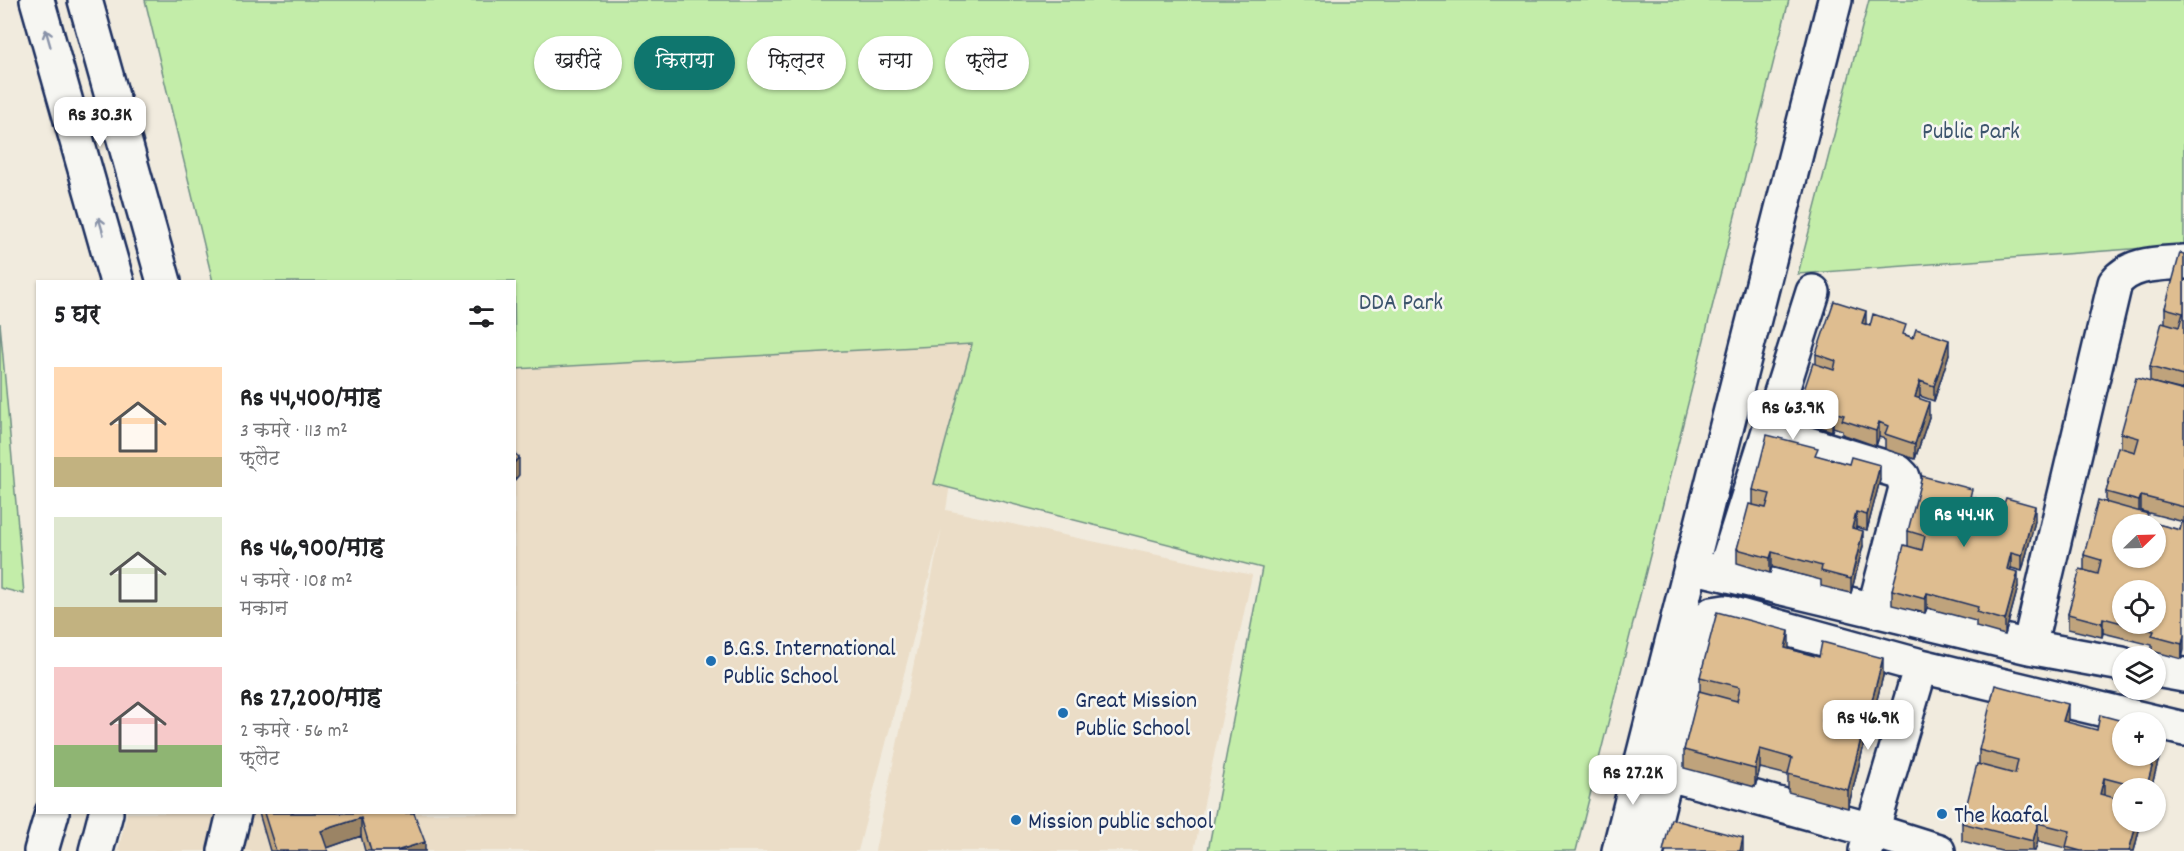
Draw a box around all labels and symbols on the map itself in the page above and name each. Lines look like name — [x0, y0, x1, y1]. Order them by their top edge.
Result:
one-way arrow — [42, 29, 53, 48]
pin: Rs 30.3K — [38, 97, 162, 148]
park label: Public Park — [1922, 116, 2020, 150]
one-way arrow — [95, 217, 106, 236]
park label: DDA Park — [1359, 287, 1443, 321]
pin: Rs 63.9K — [1731, 390, 1855, 441]
pin: Rs 44.4K — [1902, 497, 2026, 548]
north arrow — [2112, 514, 2166, 568]
place label: B.G.S. International Public School — [723, 633, 896, 695]
marker: B.G.S. International Public School — [704, 654, 718, 668]
place label: Great Mission Public School — [1075, 685, 1197, 747]
pin: Rs 46.9K — [1806, 700, 1930, 751]
marker: Great Mission Public School — [1056, 706, 1070, 720]
pin: Rs 27.2K — [1571, 755, 1695, 806]
place label: The kaafal — [1954, 800, 2049, 834]
place label: Mission public school — [1028, 806, 1213, 840]
marker: The kaafal — [1935, 807, 1949, 821]
marker: Mission public school — [1009, 813, 1023, 827]

